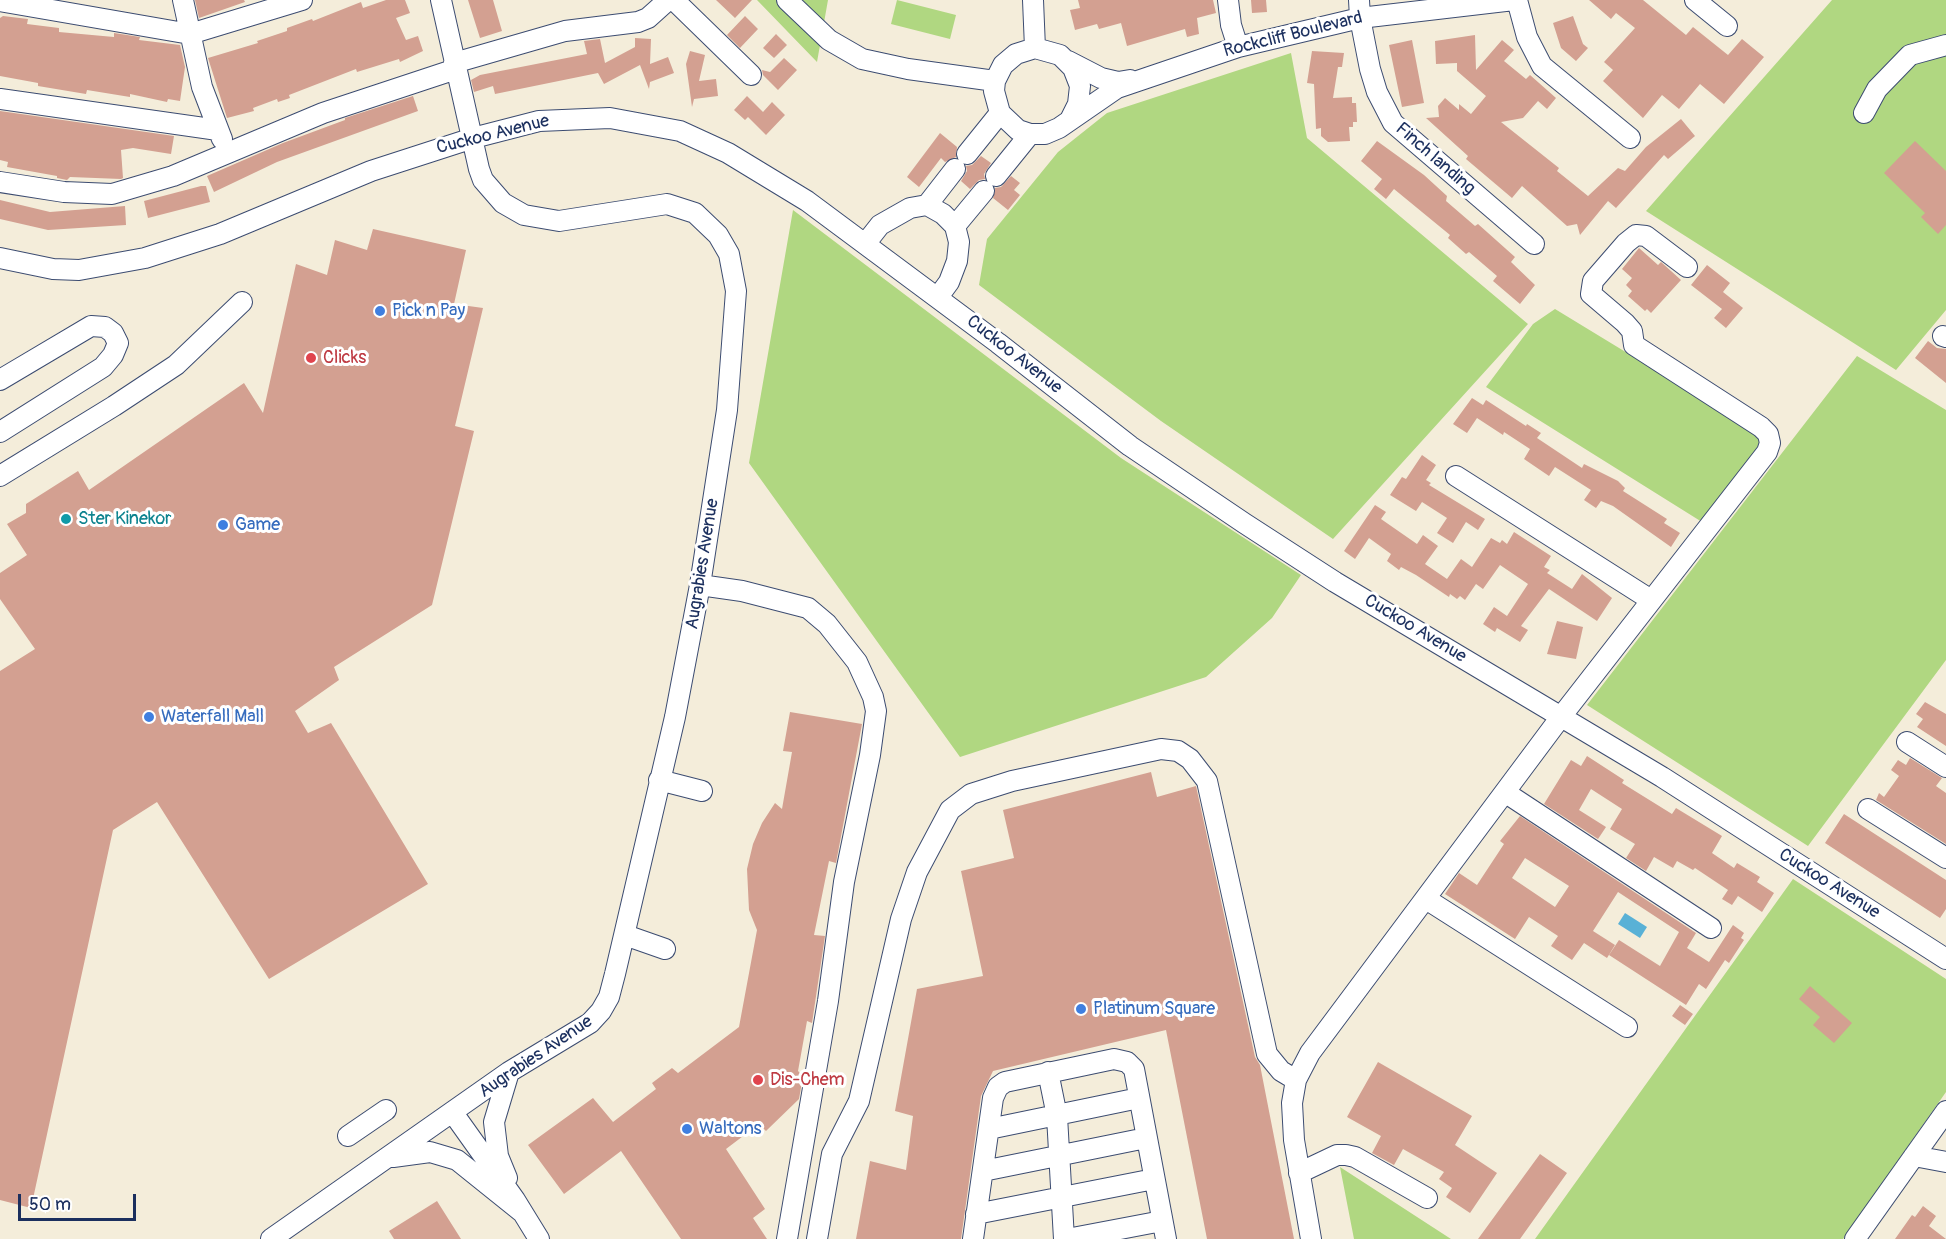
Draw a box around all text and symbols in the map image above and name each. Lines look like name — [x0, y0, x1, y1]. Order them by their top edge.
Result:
street label: Rockcliff Boulevard — [1221, 7, 1365, 63]
street label: Cuckoo Avenue — [434, 111, 552, 159]
street label: Finch landing — [1391, 118, 1479, 200]
place label: Pick n Pay — [392, 300, 465, 322]
marker: Pick n Pay — [373, 304, 387, 318]
street label: Cuckoo Avenue — [962, 311, 1066, 399]
place label: Clicks — [323, 347, 366, 369]
marker: Clicks — [304, 351, 318, 365]
street label: Augrabies Avenue — [682, 497, 724, 631]
place label: Ster Kinekor — [78, 508, 171, 530]
marker: Ster Kinekor — [59, 512, 73, 526]
place label: Game — [235, 514, 280, 536]
marker: Game — [216, 518, 230, 532]
street label: Cuckoo Avenue — [1360, 590, 1470, 668]
place label: Waterfall Mall — [161, 706, 264, 728]
marker: Waterfall Mall — [142, 710, 156, 724]
street label: Cuckoo Avenue — [1774, 844, 1884, 924]
place label: Platinum Square — [1093, 998, 1215, 1020]
marker: Platinum Square — [1074, 1002, 1088, 1016]
street label: Augrabies Avenue — [475, 1011, 597, 1103]
place label: Dis-Chem — [770, 1069, 844, 1091]
marker: Dis-Chem — [751, 1073, 765, 1087]
place label: Waltons — [699, 1118, 762, 1140]
marker: Waltons — [680, 1122, 694, 1136]
scale bar — [21, 1182, 140, 1220]
text: 50 m — [29, 1193, 71, 1216]

